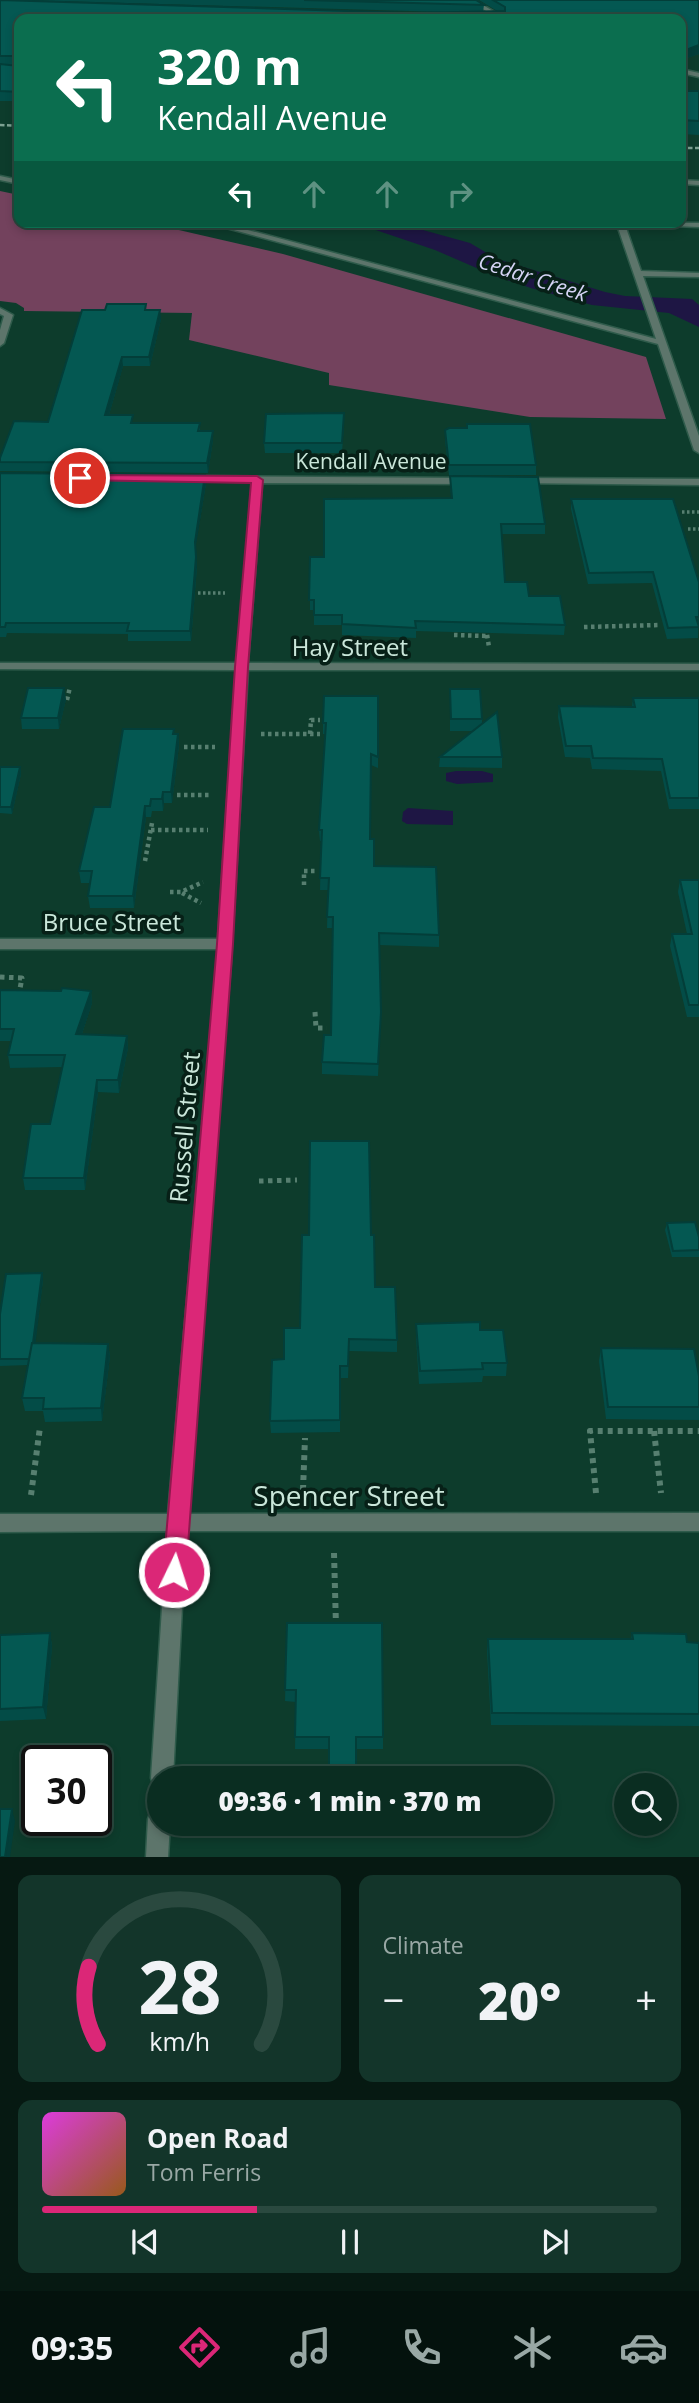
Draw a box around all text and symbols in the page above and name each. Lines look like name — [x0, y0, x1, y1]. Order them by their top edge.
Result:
text: 320 m — [157, 33, 302, 99]
icon: left — [42, 42, 133, 133]
text: Kendall Avenue — [157, 96, 387, 139]
icon: left — [222, 175, 260, 213]
icon: ahead — [295, 175, 333, 213]
icon: ahead — [368, 175, 406, 213]
icon: right — [441, 175, 479, 213]
water label: Cedar Creek — [475, 246, 591, 308]
street label: Kendall Avenue — [295, 447, 447, 475]
pin — [50, 448, 110, 508]
icon: arrive — [61, 459, 99, 497]
street label: Hay Street — [292, 630, 408, 663]
street label: Bruce Street — [43, 905, 181, 938]
street label: Russell Street — [161, 1050, 207, 1204]
street label: Spencer Street — [253, 1476, 445, 1514]
position arrow — [137, 1535, 211, 1609]
speed limit sign: 30 — [21, 1745, 112, 1836]
map controls — [614, 1773, 677, 1836]
button: search — [614, 1773, 677, 1836]
text: 09:36 · 1 min · 370 m — [219, 1783, 481, 1819]
text: Climate — [383, 1929, 464, 1961]
text: 28 — [138, 1937, 221, 2036]
text: 20° — [478, 1964, 561, 2035]
text: − — [383, 1973, 404, 2025]
text: + — [635, 1973, 657, 2025]
text: km/h — [149, 2024, 210, 2058]
text: Open Road — [147, 2120, 289, 2156]
text: Tom Ferris — [147, 2156, 261, 2188]
icon: previous — [126, 2223, 164, 2261]
icon: pause — [331, 2223, 369, 2261]
icon: next — [536, 2223, 574, 2261]
icon: directions — [175, 2323, 224, 2372]
icon: music — [286, 2323, 335, 2372]
icon: phone — [397, 2323, 446, 2372]
icon: climate — [508, 2323, 557, 2372]
icon: car — [619, 2323, 668, 2372]
text: 09:35 — [31, 2326, 113, 2369]

